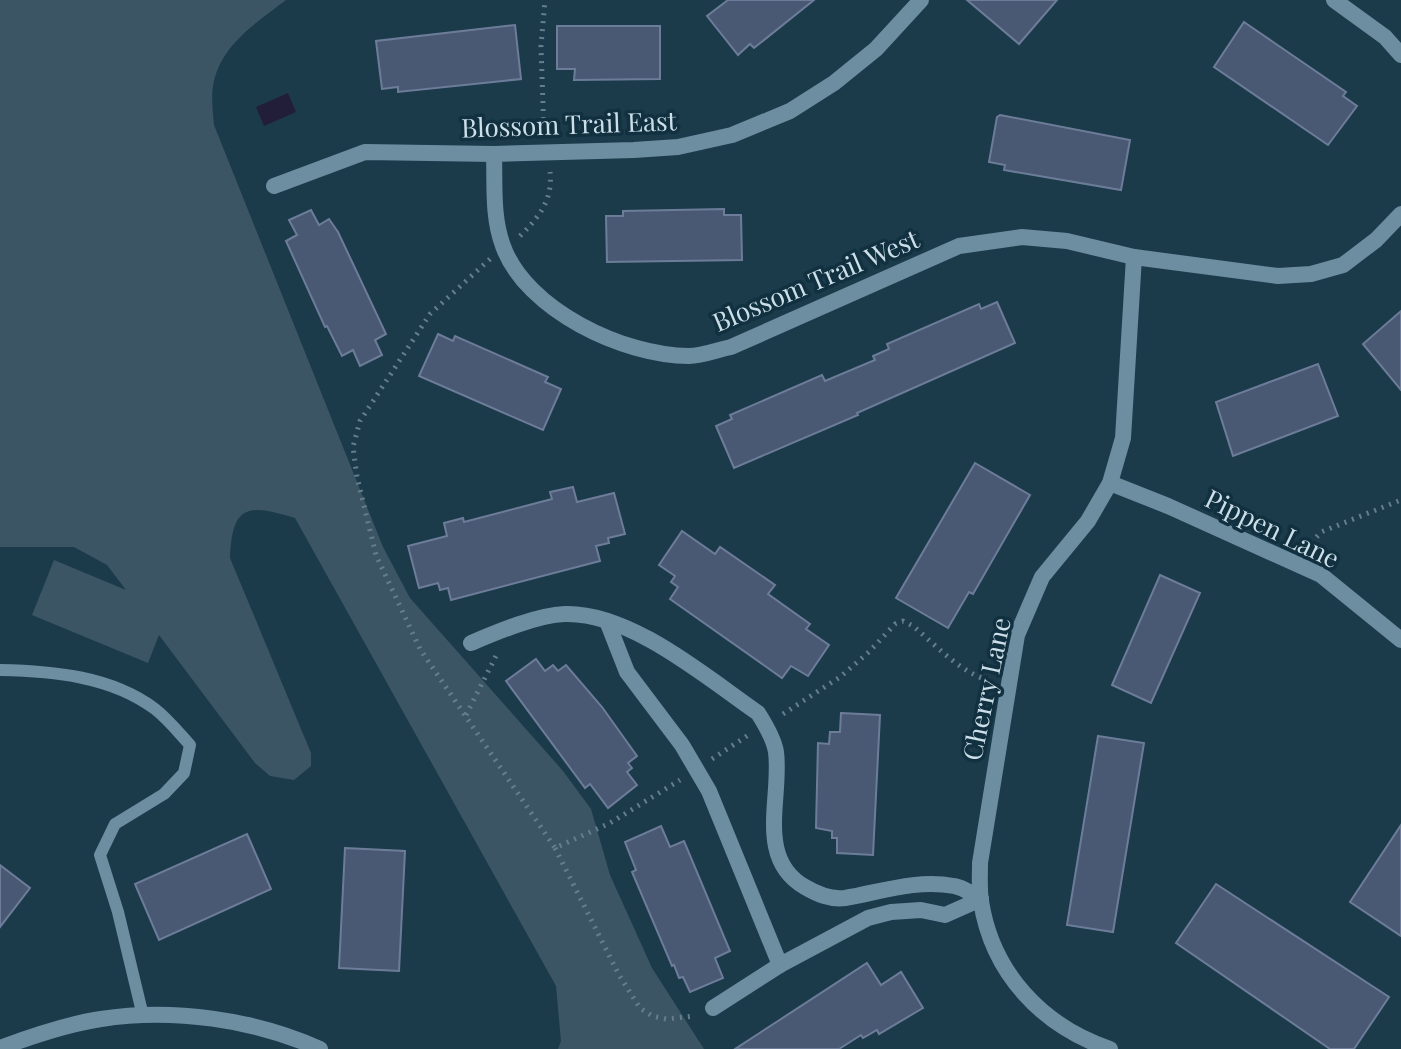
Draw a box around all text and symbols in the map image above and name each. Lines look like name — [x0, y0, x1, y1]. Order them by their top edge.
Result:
street label: Blossom Trail East — [461, 102, 678, 145]
street label: Blossom Trail West — [707, 220, 925, 339]
street label: Pippen Lane — [1200, 480, 1346, 575]
street label: Cherry Lane — [953, 614, 1018, 763]

